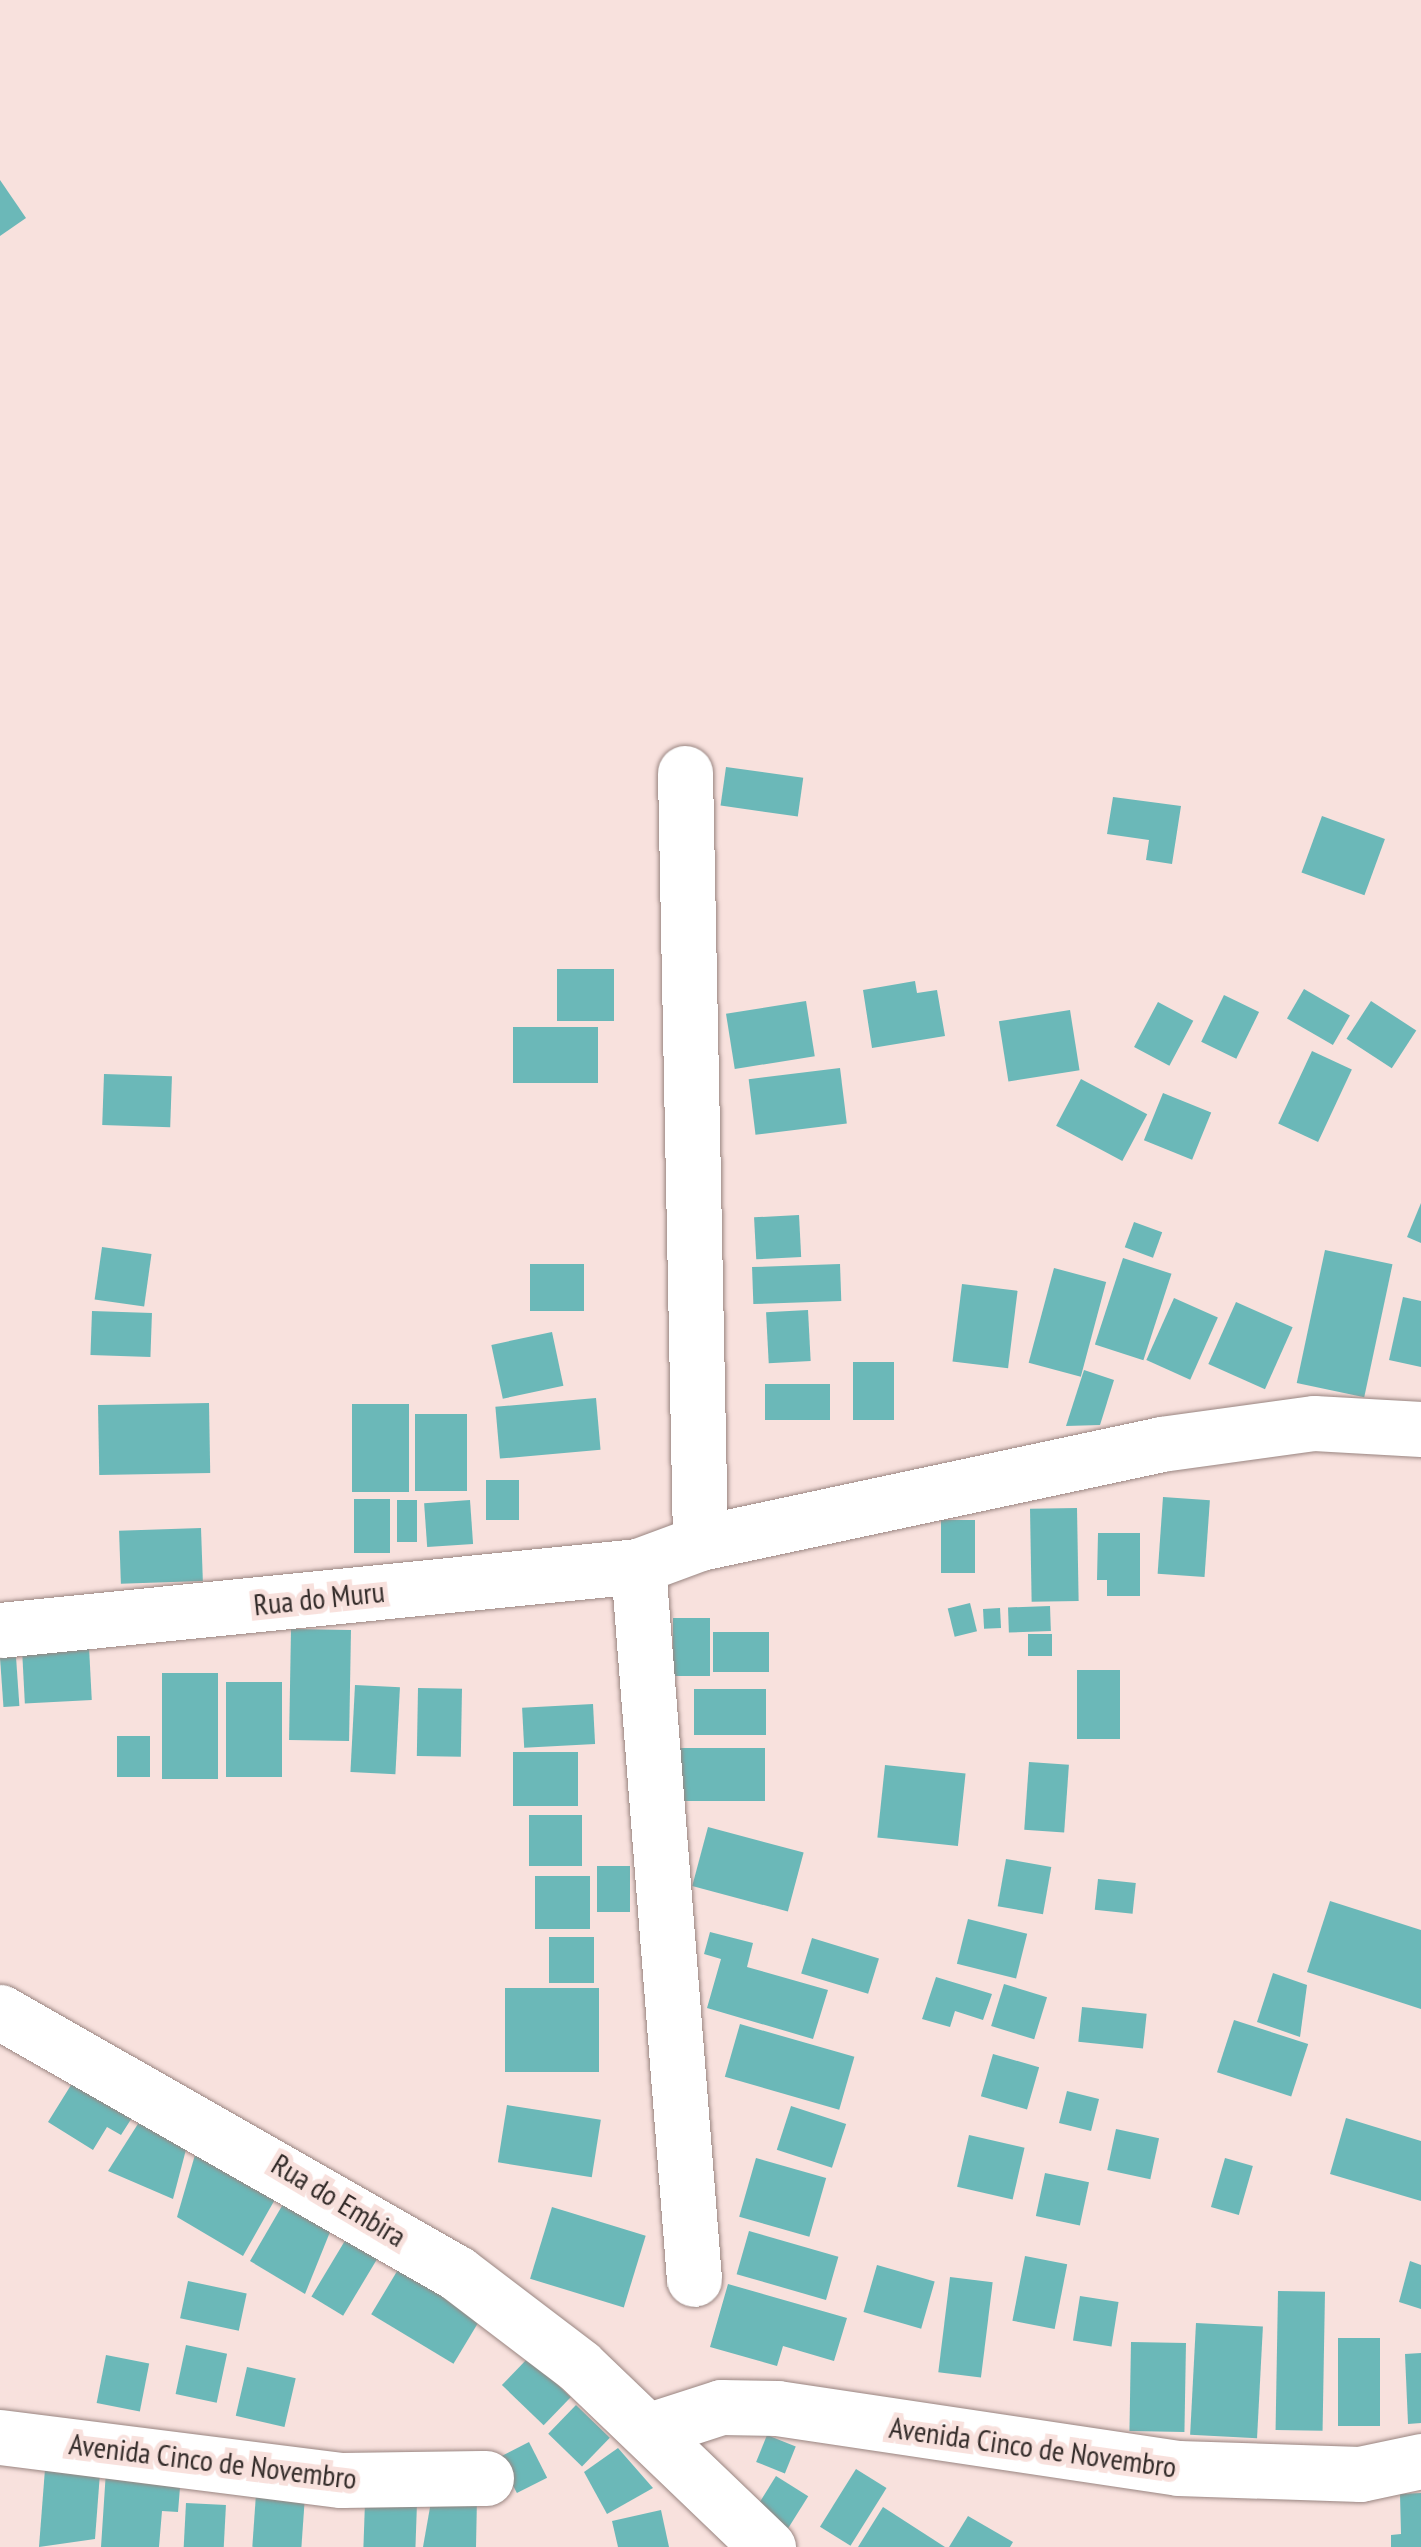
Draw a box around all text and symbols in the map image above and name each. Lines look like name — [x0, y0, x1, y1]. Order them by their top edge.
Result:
street label: Rua do Muru — [252, 1573, 386, 1623]
street label: Rua do Embira — [265, 2146, 413, 2254]
street label: Avenida Cinco de Novembro — [887, 2409, 1179, 2485]
street label: Avenida Cinco de Novembro — [67, 2425, 359, 2497]

